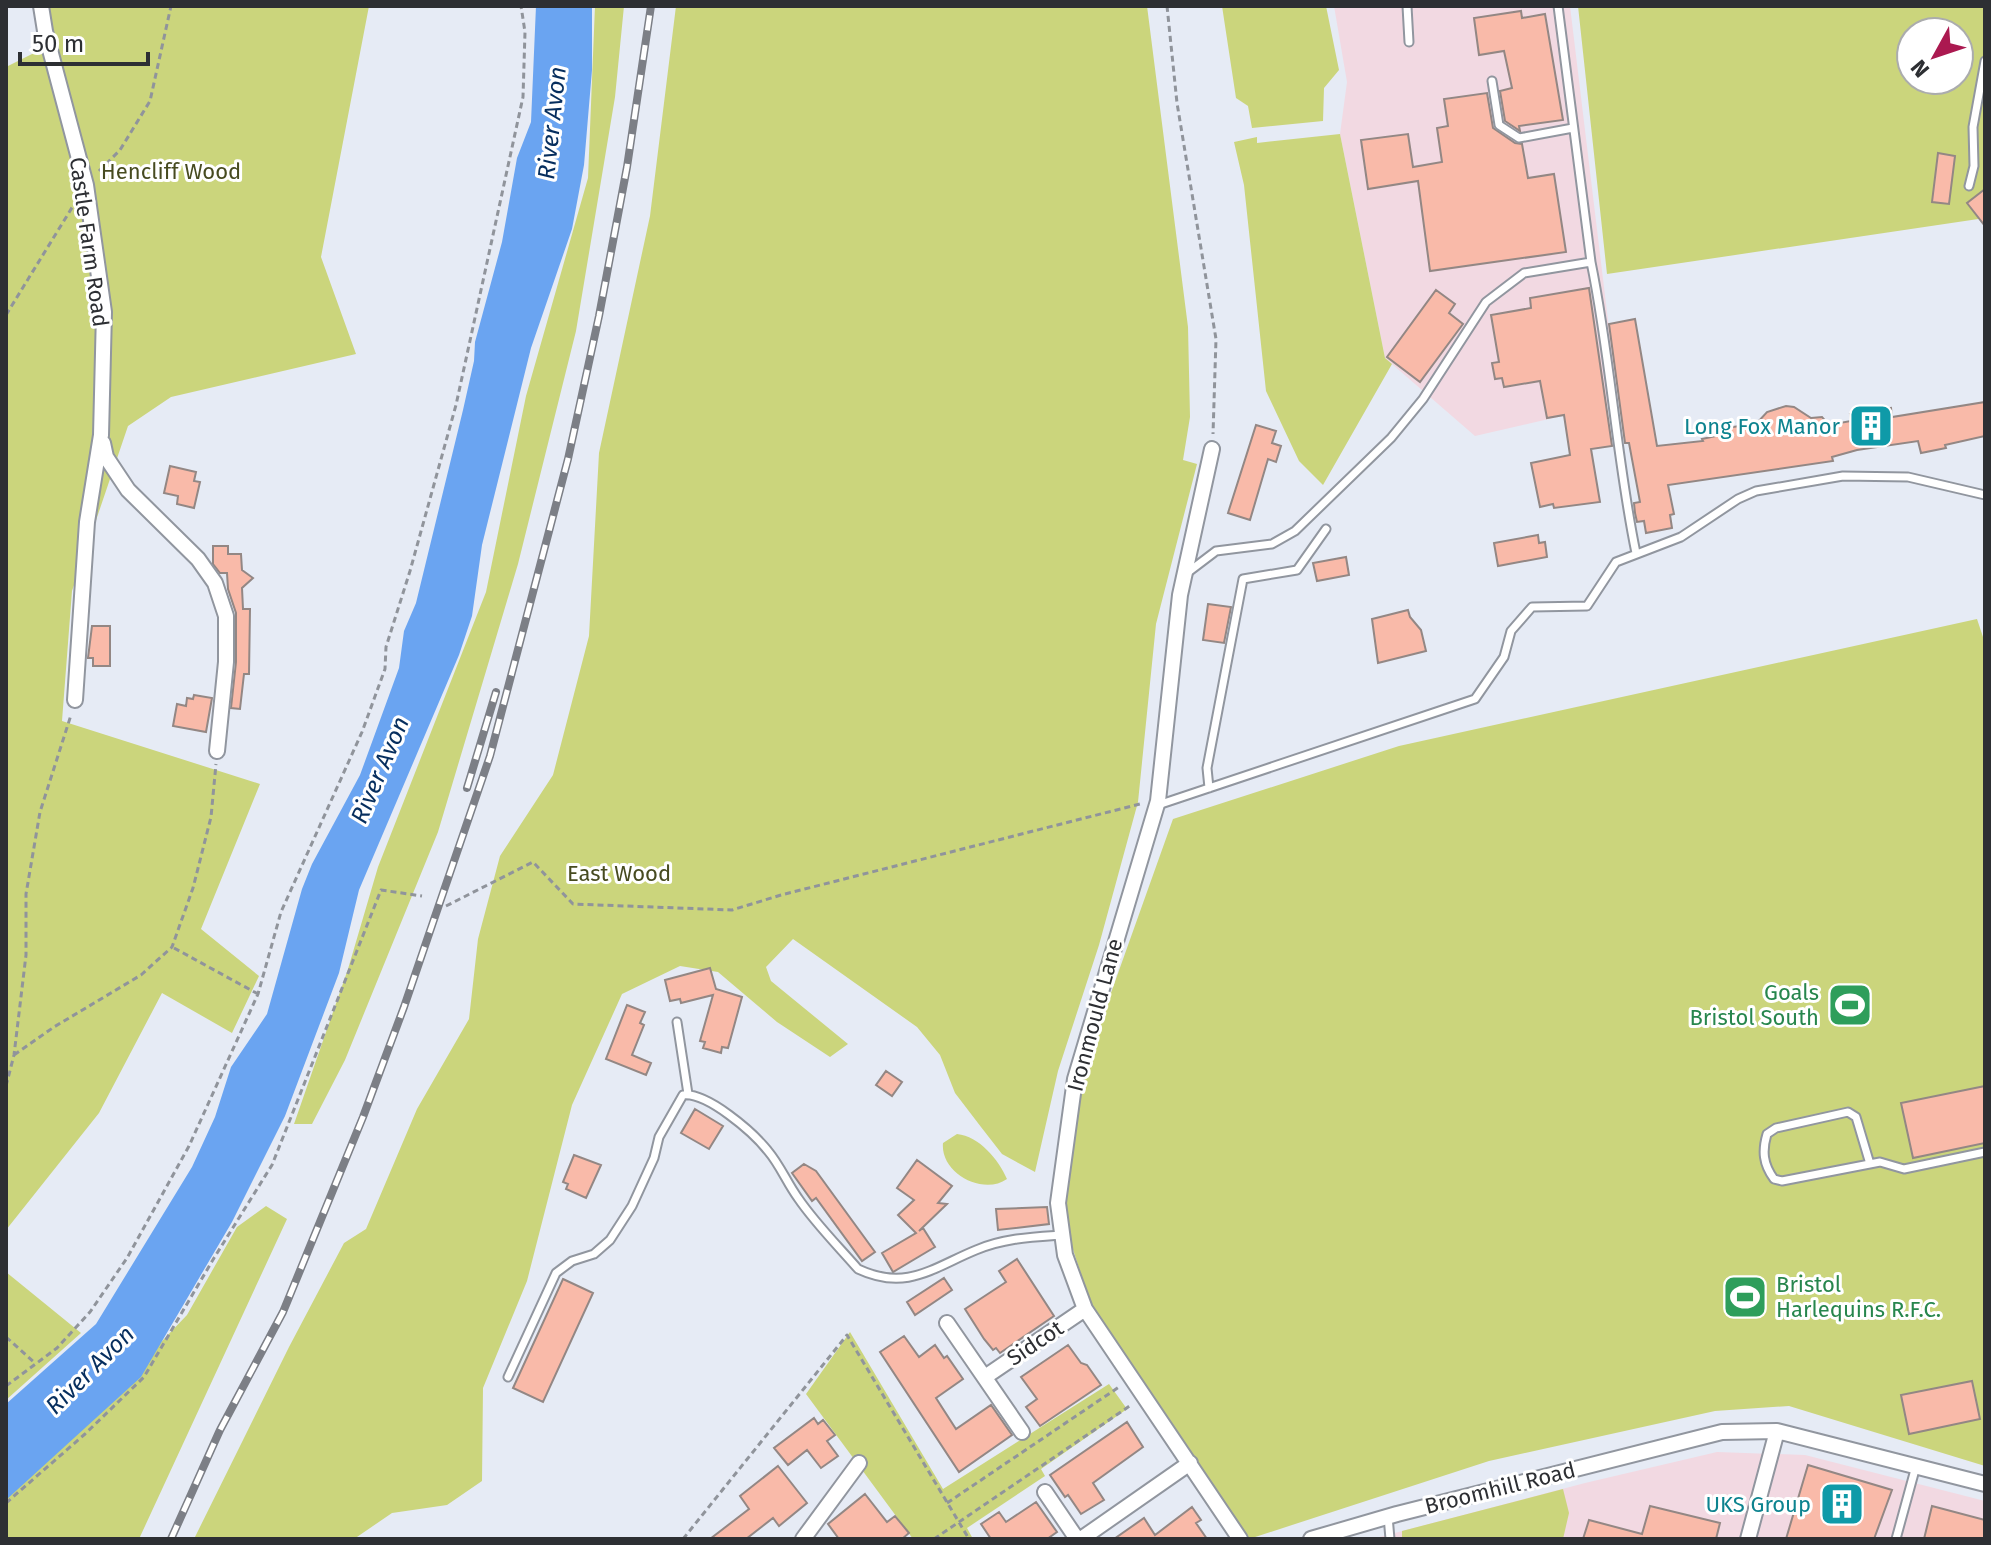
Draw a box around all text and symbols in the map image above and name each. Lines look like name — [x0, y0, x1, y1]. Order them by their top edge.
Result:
scale bar — [20, 16, 148, 66]
north arrow — [1895, 16, 1975, 96]
text: 50 m — [32, 30, 84, 58]
text: N — [1905, 54, 1935, 83]
water label: River Avon — [532, 65, 572, 181]
street label: Castle Farm Road — [64, 155, 114, 329]
park label: Hencliff Wood — [101, 158, 241, 185]
building icon: Long Fox Manor — [1847, 402, 1895, 450]
place label: Long Fox Manor — [1684, 413, 1841, 440]
water label: River Avon — [345, 712, 415, 828]
park label: East Wood — [567, 860, 671, 887]
street label: Ironmould Lane — [1062, 935, 1128, 1095]
place label: Goals Bristol South — [1689, 979, 1819, 1031]
sports icon: Goals Bristol South — [1826, 981, 1874, 1029]
place label: Bristol Harlequins R.F.C. — [1776, 1271, 1941, 1323]
sports icon: Bristol Harlequins R.F.C. — [1721, 1273, 1769, 1321]
street label: Sidcot — [1002, 1314, 1068, 1372]
water label: River Avon — [40, 1320, 140, 1420]
street label: Broomhill Road — [1422, 1456, 1578, 1520]
building icon: UKS Group — [1818, 1480, 1866, 1528]
place label: UKS Group — [1705, 1491, 1811, 1518]

